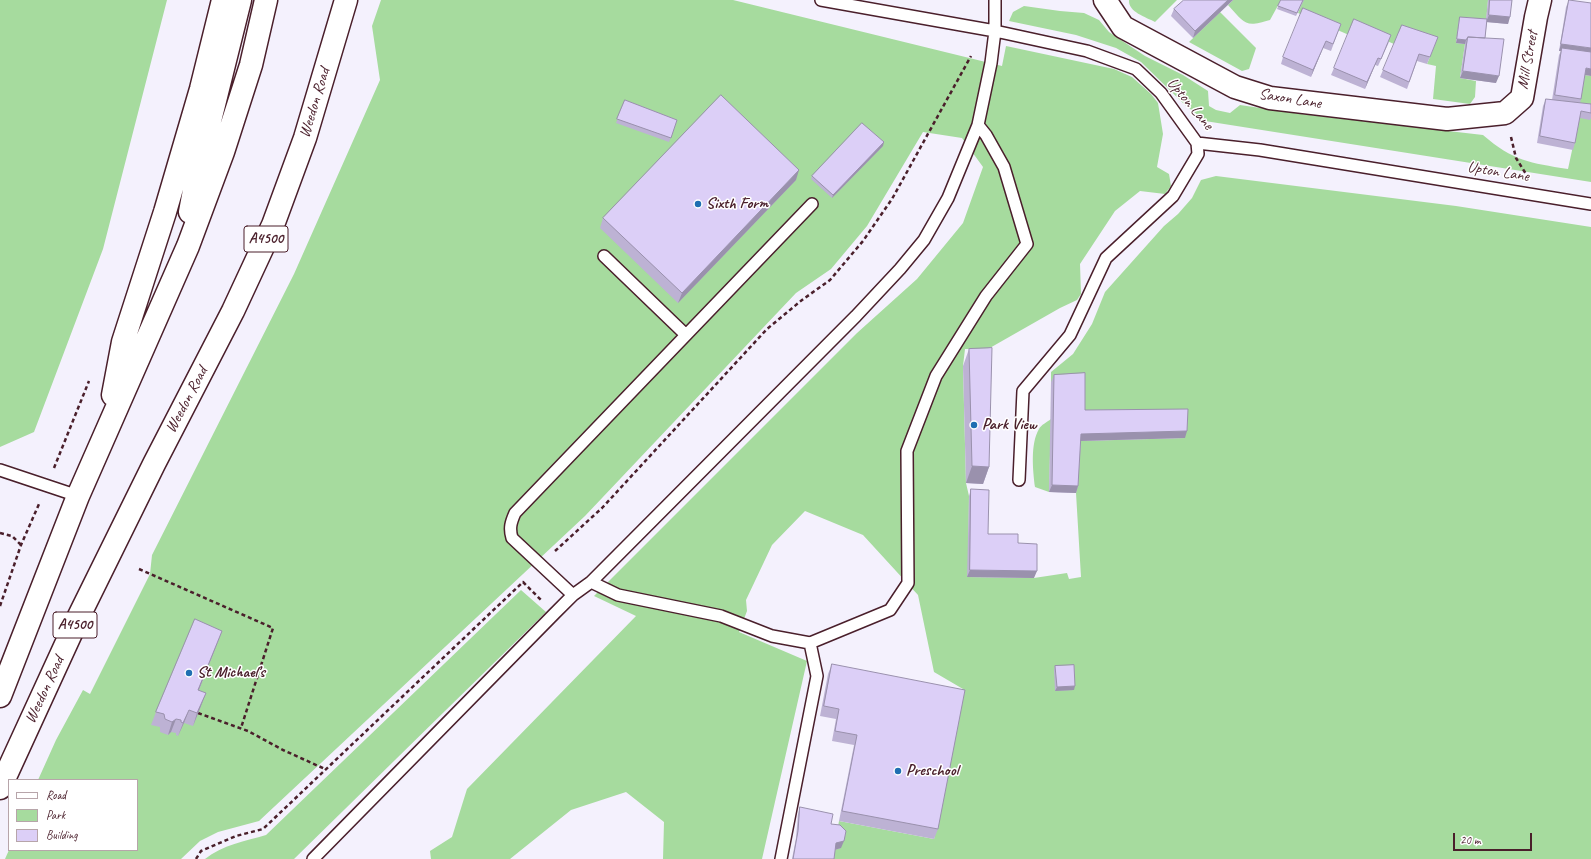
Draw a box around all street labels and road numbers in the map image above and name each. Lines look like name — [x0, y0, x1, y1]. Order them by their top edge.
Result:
street label: Mill Street — [1513, 29, 1543, 91]
street label: Weedon Road — [295, 66, 335, 140]
street label: Upton Lane — [1163, 74, 1217, 134]
street label: Saxon Lane — [1257, 85, 1323, 113]
street label: Upton Lane — [1466, 158, 1530, 186]
road number: A4500 — [244, 226, 288, 252]
street label: Weedon Road — [162, 364, 212, 436]
road number: A4500 — [53, 612, 97, 638]
street label: Weedon Road — [21, 653, 69, 727]

